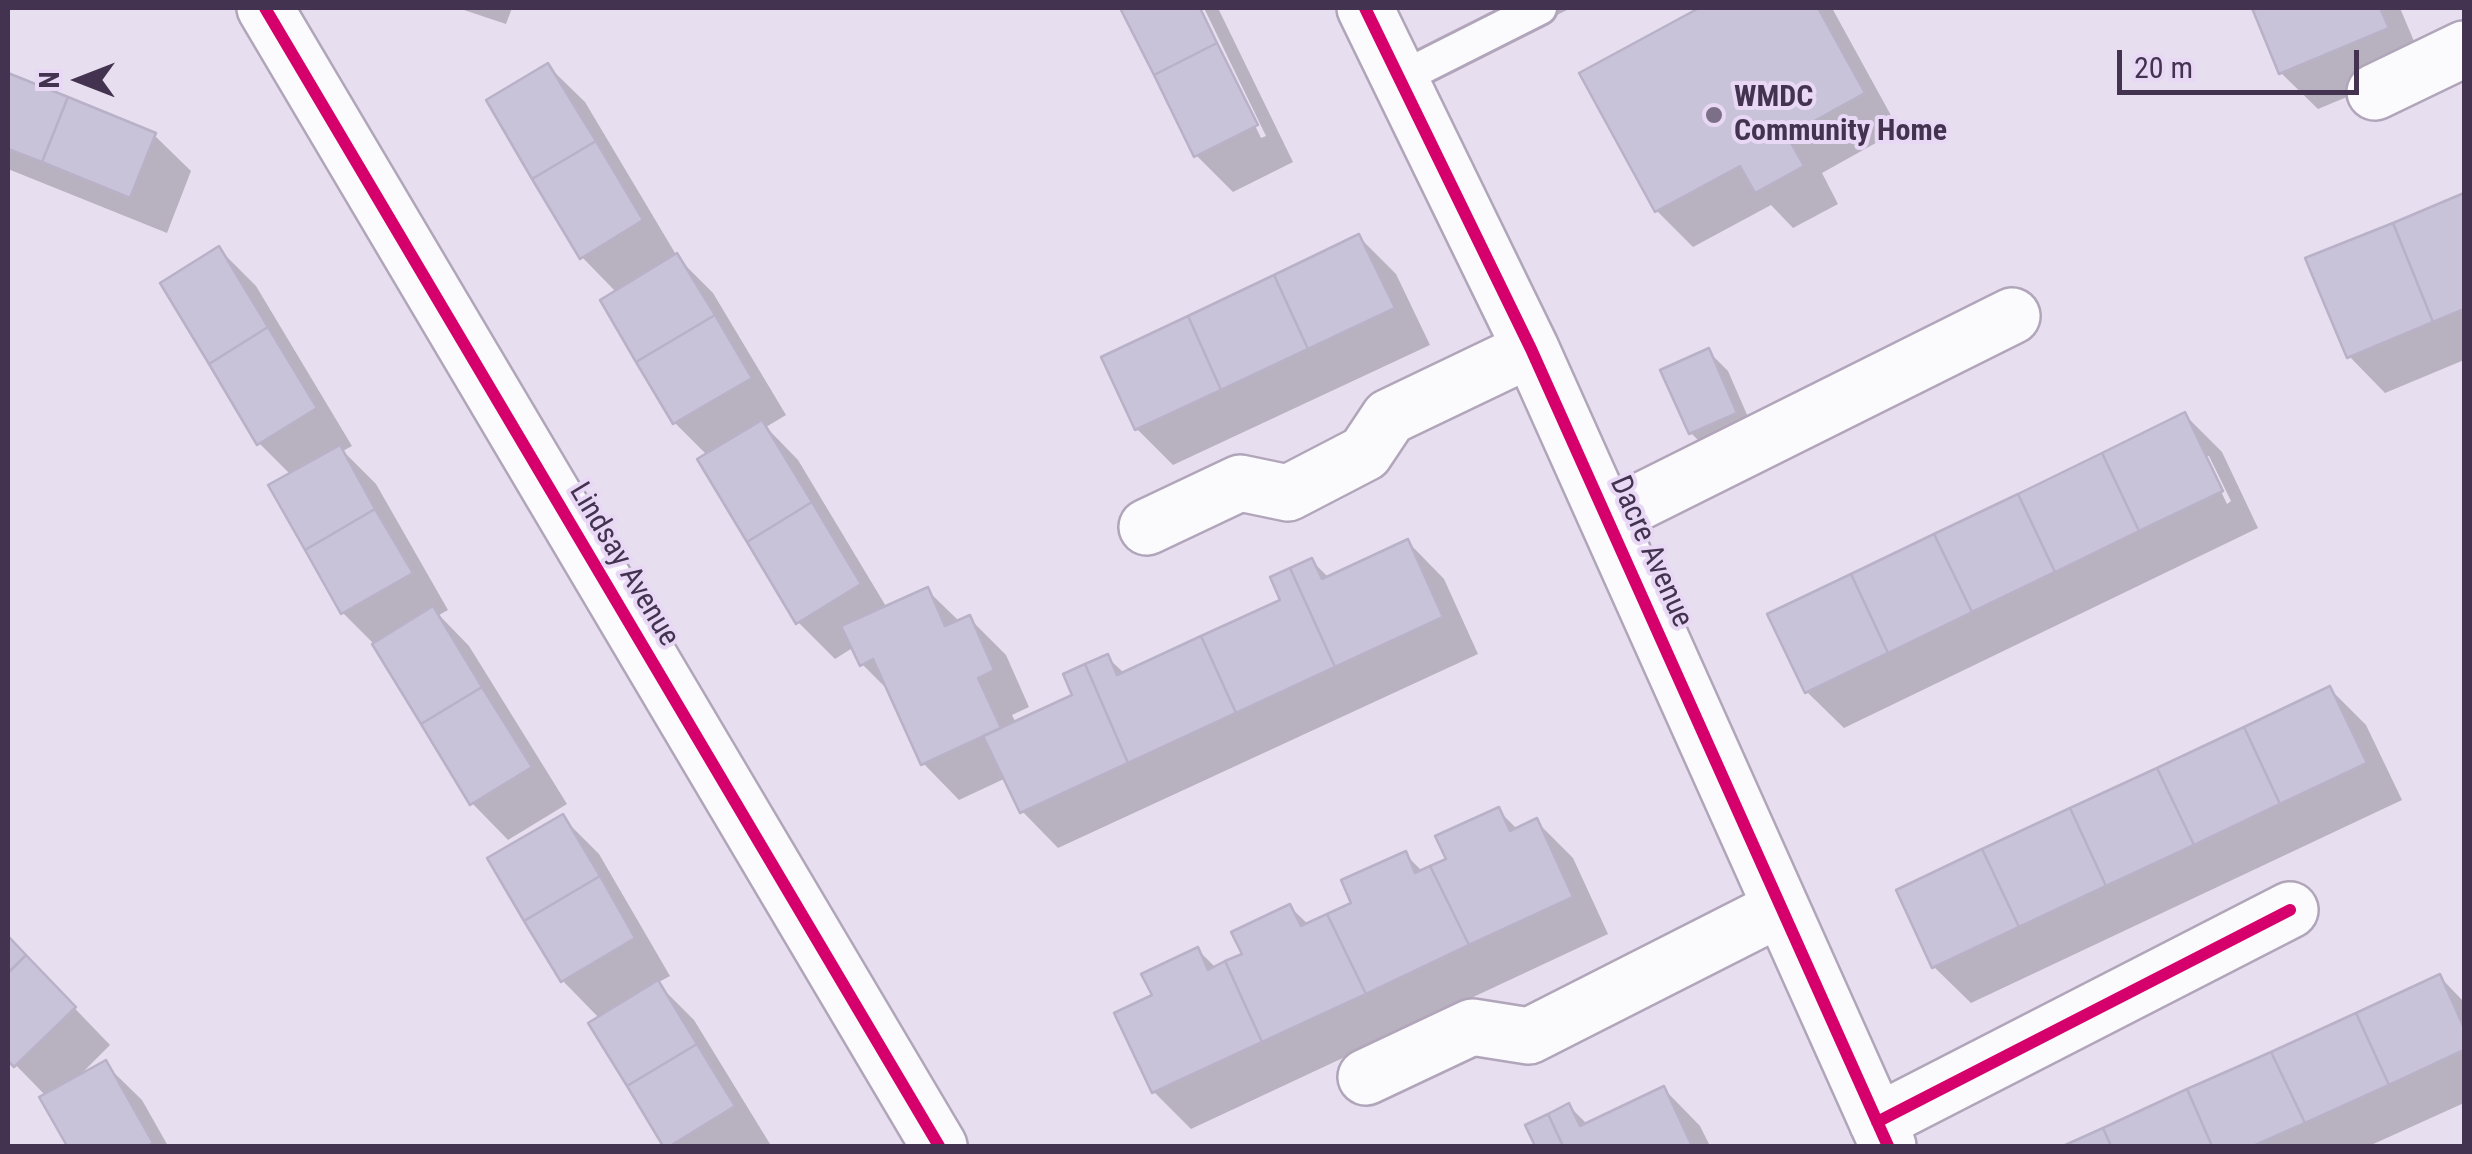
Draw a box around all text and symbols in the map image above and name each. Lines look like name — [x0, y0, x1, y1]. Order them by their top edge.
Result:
north arrow — [30, 30, 130, 130]
scale bar — [2122, 30, 2364, 92]
text: 20 m — [2134, 50, 2193, 85]
text: N — [33, 71, 66, 89]
place label: WMDC Community Home — [1734, 80, 1947, 150]
marker: WMDC Community Home — [1703, 104, 1725, 126]
street label: Dacre Avenue — [1601, 471, 1699, 633]
street label: Lindsay Avenue — [560, 477, 686, 653]

